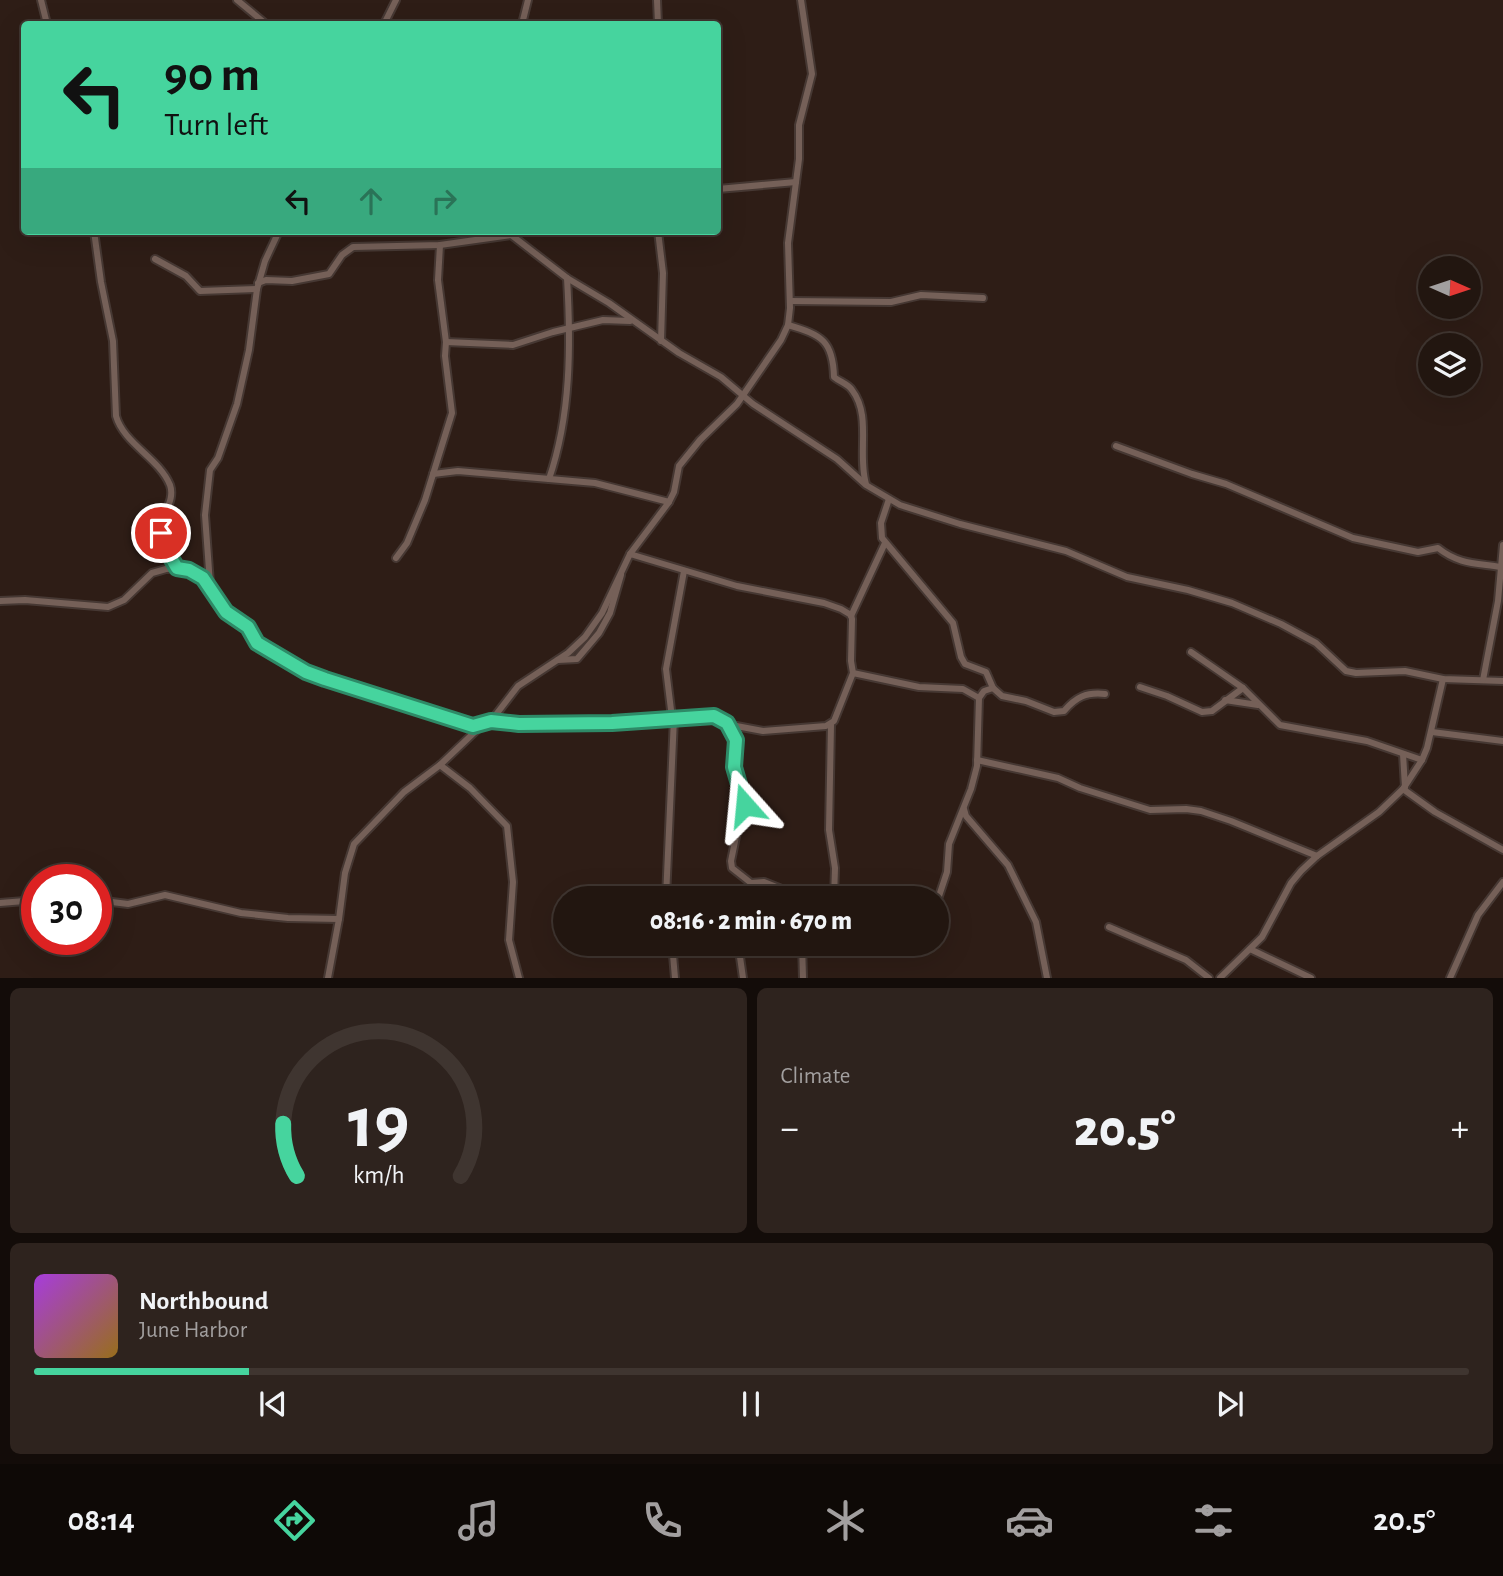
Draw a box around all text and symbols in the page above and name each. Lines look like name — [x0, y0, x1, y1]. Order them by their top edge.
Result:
icon: left — [49, 49, 140, 140]
text: 90 m — [164, 51, 260, 100]
text: Turn left — [164, 109, 268, 141]
icon: left — [279, 182, 317, 220]
icon: ahead — [352, 182, 390, 220]
icon: right — [425, 182, 463, 220]
north arrow — [1418, 256, 1480, 318]
map controls — [1418, 256, 1481, 396]
button: layers — [1418, 333, 1481, 396]
pin — [131, 503, 191, 563]
icon: arrive — [142, 514, 180, 552]
position arrow — [708, 768, 782, 842]
speed limit sign: 30 — [21, 864, 112, 955]
text: 08:16 · 2 min · 670 m — [650, 908, 852, 934]
text: Climate — [781, 1065, 850, 1088]
text: 19 — [348, 1089, 409, 1162]
text: 20.5° — [1074, 1103, 1176, 1155]
text: − — [781, 1110, 799, 1148]
text: + — [1451, 1110, 1469, 1148]
text: km/h — [352, 1163, 404, 1188]
text: Northbound — [139, 1288, 268, 1314]
text: June Harbor — [139, 1319, 247, 1342]
icon: previous — [254, 1385, 292, 1423]
icon: pause — [732, 1385, 770, 1423]
icon: next — [1211, 1385, 1249, 1423]
icon: directions — [270, 1496, 319, 1545]
icon: music — [454, 1496, 503, 1545]
icon: phone — [638, 1496, 687, 1545]
icon: climate — [821, 1496, 870, 1545]
icon: car — [1005, 1496, 1054, 1545]
icon: filters — [1189, 1496, 1238, 1545]
text: 08:14 — [67, 1504, 135, 1536]
text: 20.5° — [1373, 1504, 1435, 1536]

